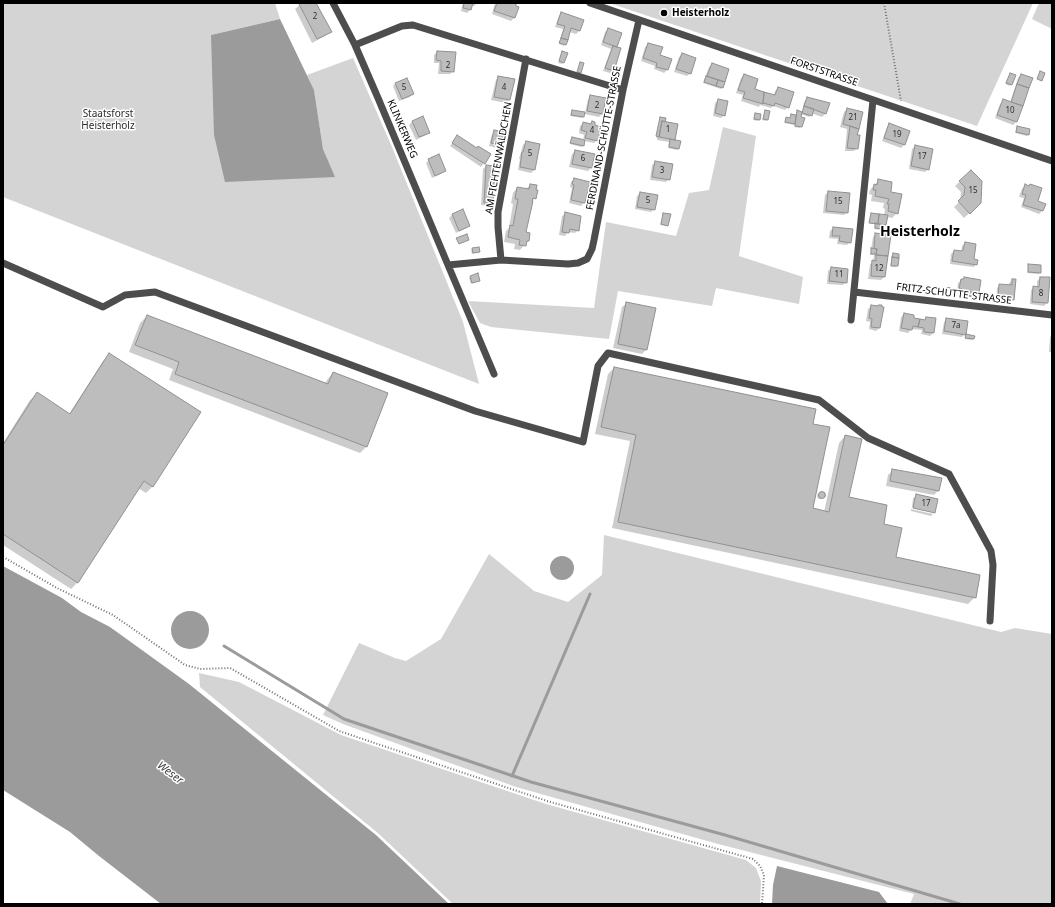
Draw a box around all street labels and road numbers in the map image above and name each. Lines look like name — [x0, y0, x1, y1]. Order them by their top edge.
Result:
street label: FORSTSTRASSE — [789, 55, 859, 89]
street label: FERDINAND-SCHÜTTE-STRASSE — [584, 65, 624, 211]
street label: KLINKERWEG — [384, 98, 420, 160]
street label: AM FICHTENWÄLDCHEN — [483, 101, 515, 215]
street label: FRITZ-SCHÜTTE-STRASSE — [896, 281, 1012, 307]

